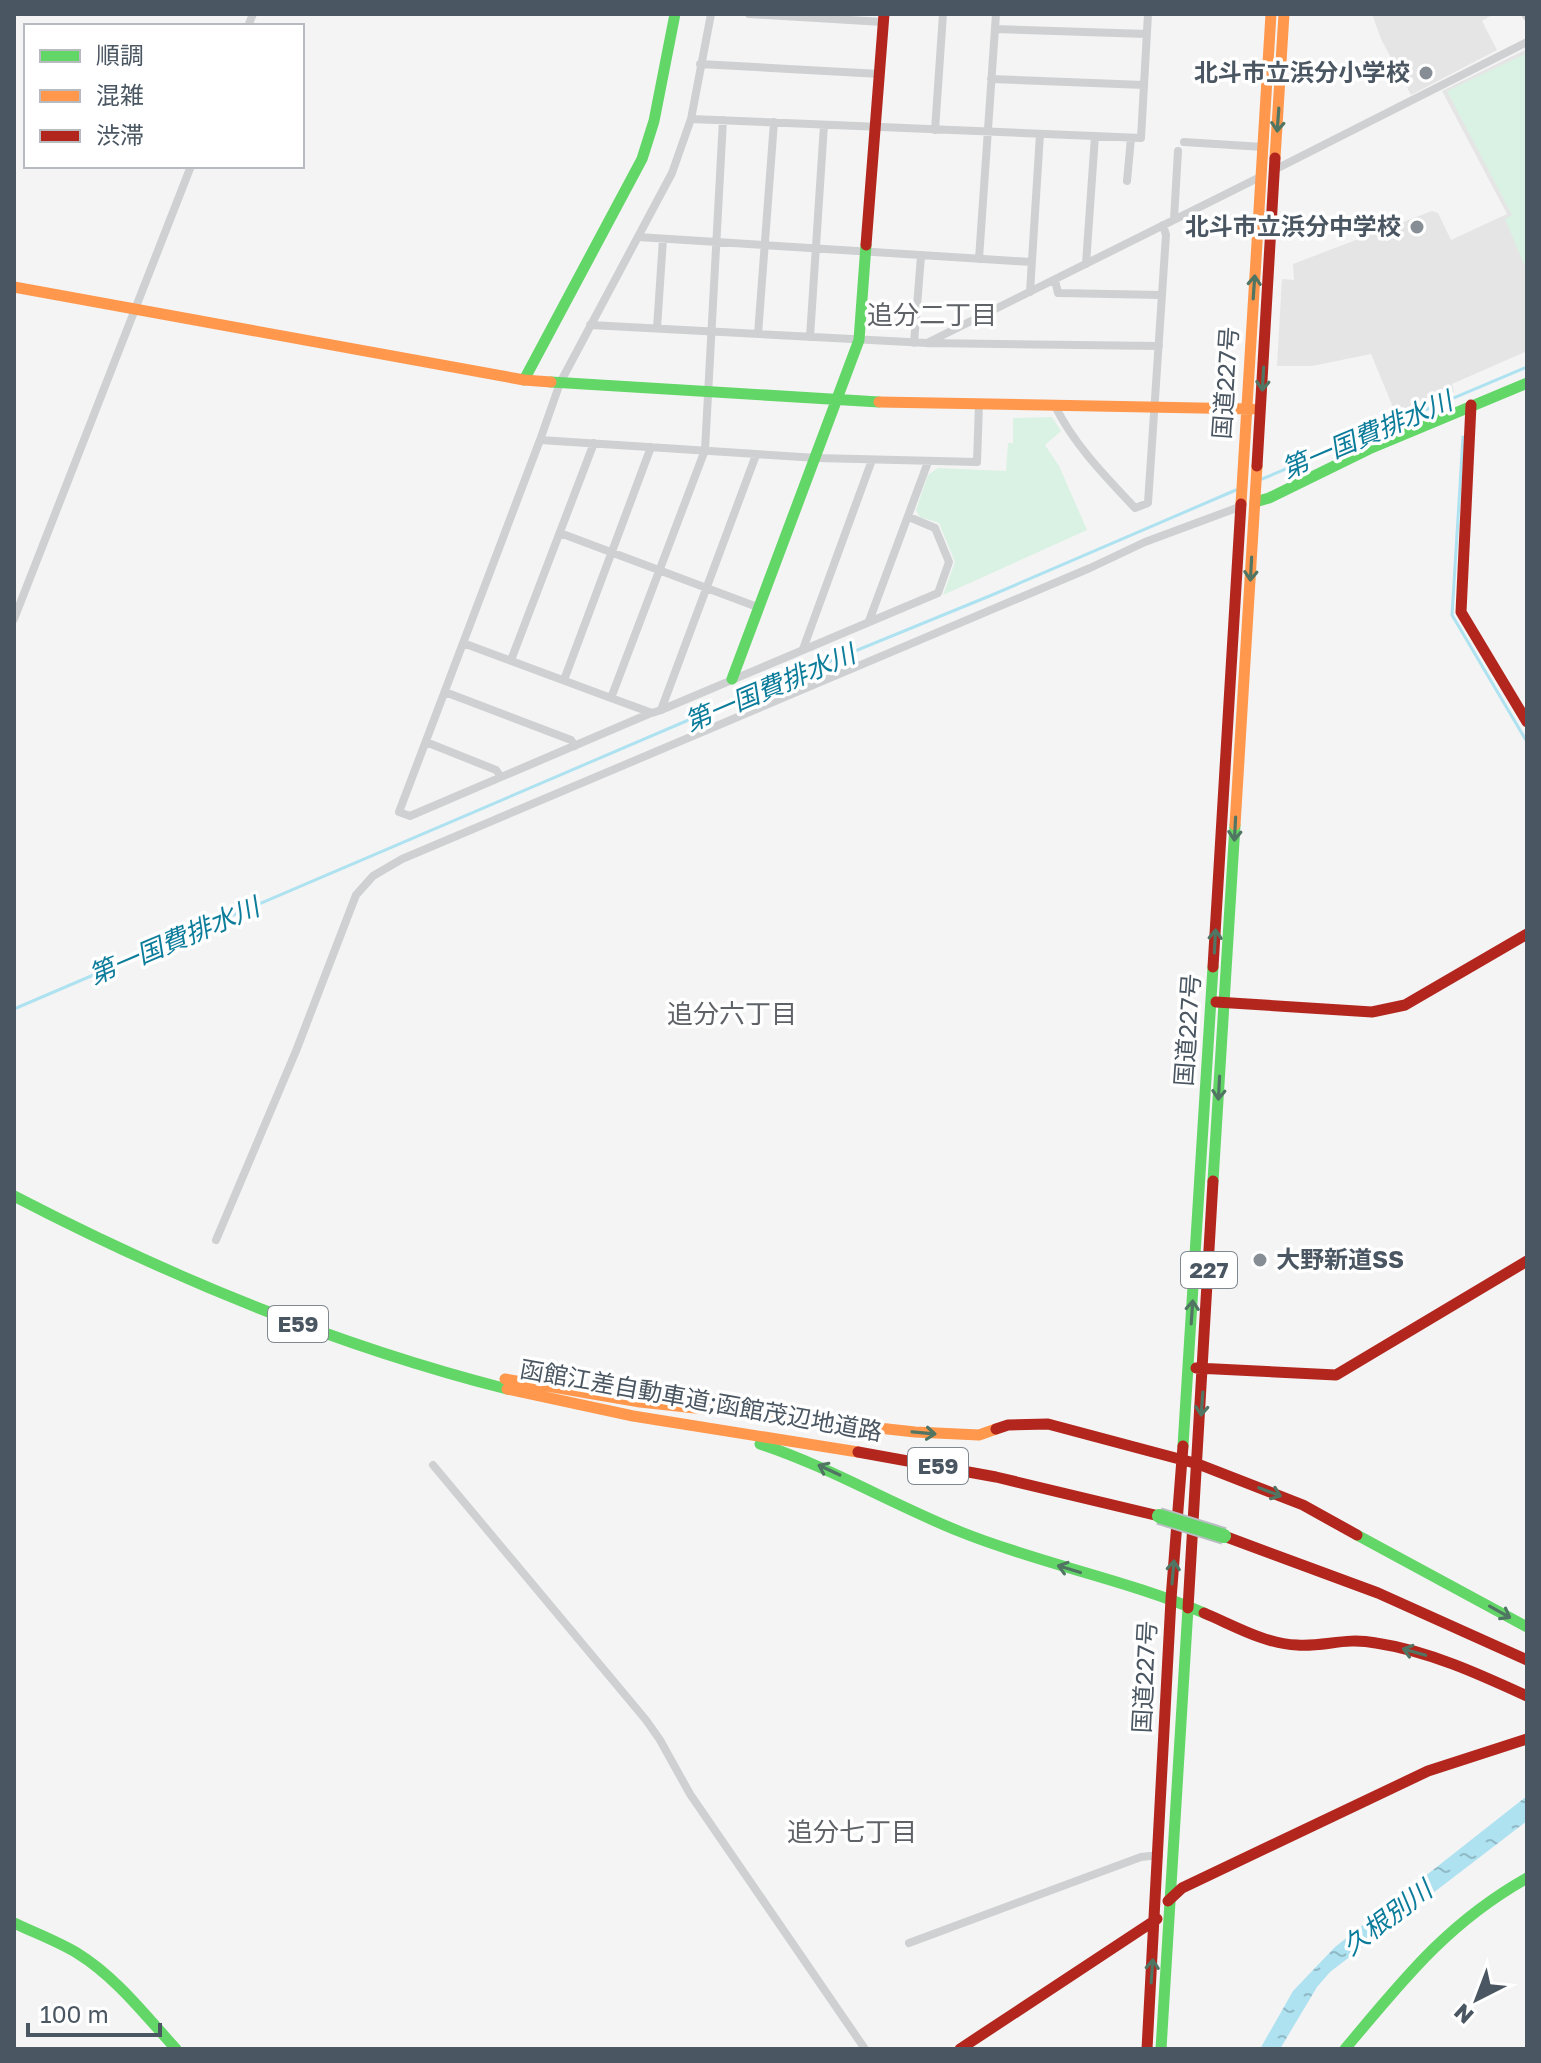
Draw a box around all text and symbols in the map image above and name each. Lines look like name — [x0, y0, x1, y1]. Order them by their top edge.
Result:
legend — [24, 24, 304, 168]
text: 順調 — [96, 40, 144, 69]
place label: 北斗市立浜分小学校 — [1194, 57, 1410, 86]
marker: 北斗市立浜分小学校 — [1417, 64, 1435, 82]
text: 混雑 — [96, 80, 144, 109]
one-way arrow — [1270, 106, 1285, 133]
text: 渋滞 — [96, 120, 144, 149]
place label: 北斗市立浜分中学校 — [1185, 211, 1401, 240]
marker: 北斗市立浜分中学校 — [1408, 218, 1426, 236]
one-way arrow — [1247, 274, 1262, 301]
district label: 追分二丁目 — [867, 299, 997, 330]
street label: 国道227号 — [1206, 326, 1243, 440]
one-way arrow — [1255, 365, 1270, 392]
water label: 第一国費排水川 — [1277, 384, 1459, 484]
one-way arrow — [1243, 555, 1258, 582]
water label: 第一国費排水川 — [680, 637, 862, 737]
one-way arrow — [1228, 815, 1243, 842]
water label: 第一国費排水川 — [84, 890, 266, 990]
one-way arrow — [1208, 928, 1223, 955]
street label: 国道227号 — [1168, 973, 1205, 1087]
district label: 追分六丁目 — [667, 998, 797, 1029]
one-way arrow — [1212, 1074, 1227, 1101]
place label: 大野新道SS — [1276, 1244, 1404, 1273]
marker: 大野新道SS — [1251, 1251, 1269, 1269]
road number: 227 — [1181, 1252, 1237, 1288]
one-way arrow — [1185, 1300, 1200, 1326]
road number: E59 — [268, 1306, 328, 1342]
street label: 函館江差自動車道;函館茂辺地道路 — [518, 1353, 885, 1446]
one-way arrow — [1194, 1390, 1209, 1417]
one-way arrow — [910, 1425, 937, 1440]
road number: E59 — [908, 1448, 968, 1484]
one-way arrow — [818, 1462, 842, 1477]
one-way arrow — [1257, 1485, 1282, 1500]
one-way arrow — [1166, 1559, 1181, 1586]
one-way arrow — [1057, 1561, 1082, 1575]
one-way arrow — [1488, 1605, 1512, 1621]
street label: 国道227号 — [1126, 1620, 1161, 1734]
one-way arrow — [1402, 1644, 1427, 1658]
district label: 追分七丁目 — [787, 1816, 917, 1847]
water label: 久根別川 — [1336, 1872, 1440, 1961]
one-way arrow — [1145, 1958, 1160, 1985]
north arrow — [1437, 1959, 1517, 2039]
scale bar — [28, 1987, 160, 2037]
text: 100 m — [40, 1999, 109, 2028]
text: N — [1448, 1999, 1479, 2030]

